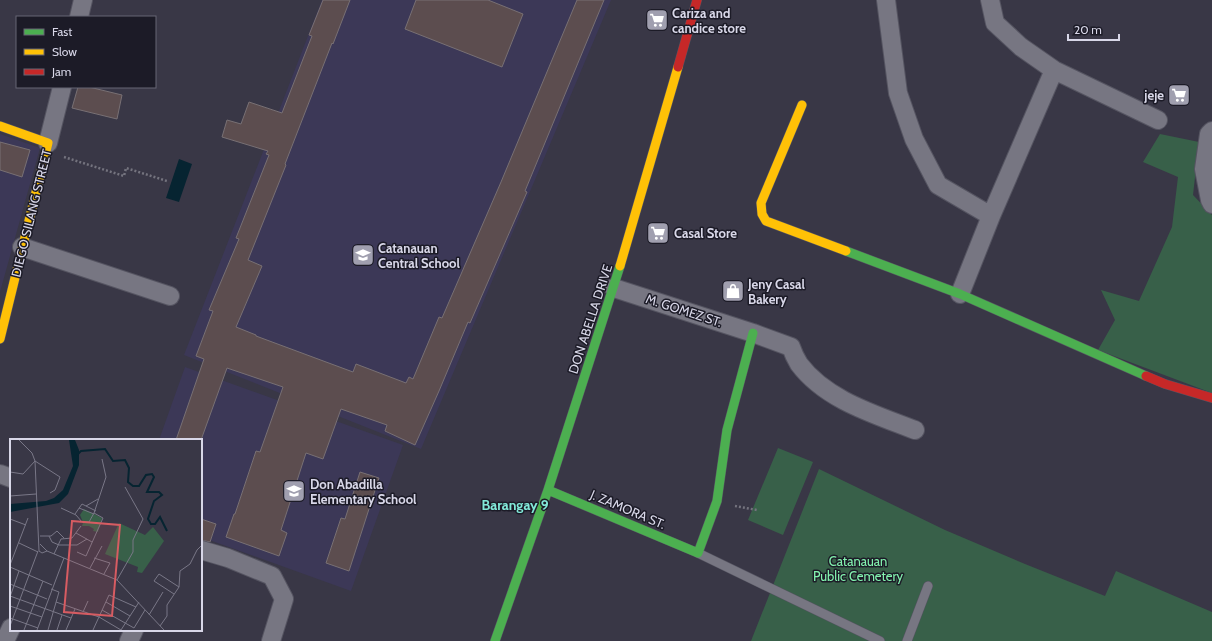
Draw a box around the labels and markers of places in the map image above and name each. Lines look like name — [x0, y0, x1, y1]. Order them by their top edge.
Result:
place label: Cariza and candice store — [672, 5, 746, 36]
supermarket icon: Cariza and candice store — [644, 7, 670, 33]
supermarket icon: jeje — [1166, 82, 1192, 108]
place label: jeje — [1143, 87, 1164, 103]
supermarket icon: Casal Store — [645, 220, 671, 246]
place label: Casal Store — [674, 225, 737, 241]
place label: Catanauan Central School — [378, 240, 461, 271]
school or university icon: Catanauan Central School — [350, 242, 376, 268]
place label: Jeny Casal Bakery — [747, 276, 805, 307]
shop icon: Jeny Casal Bakery — [720, 278, 746, 304]
place label: Don Abadilla Elementary School — [310, 476, 417, 507]
school or university icon: Don Abadilla Elementary School — [281, 478, 307, 504]

